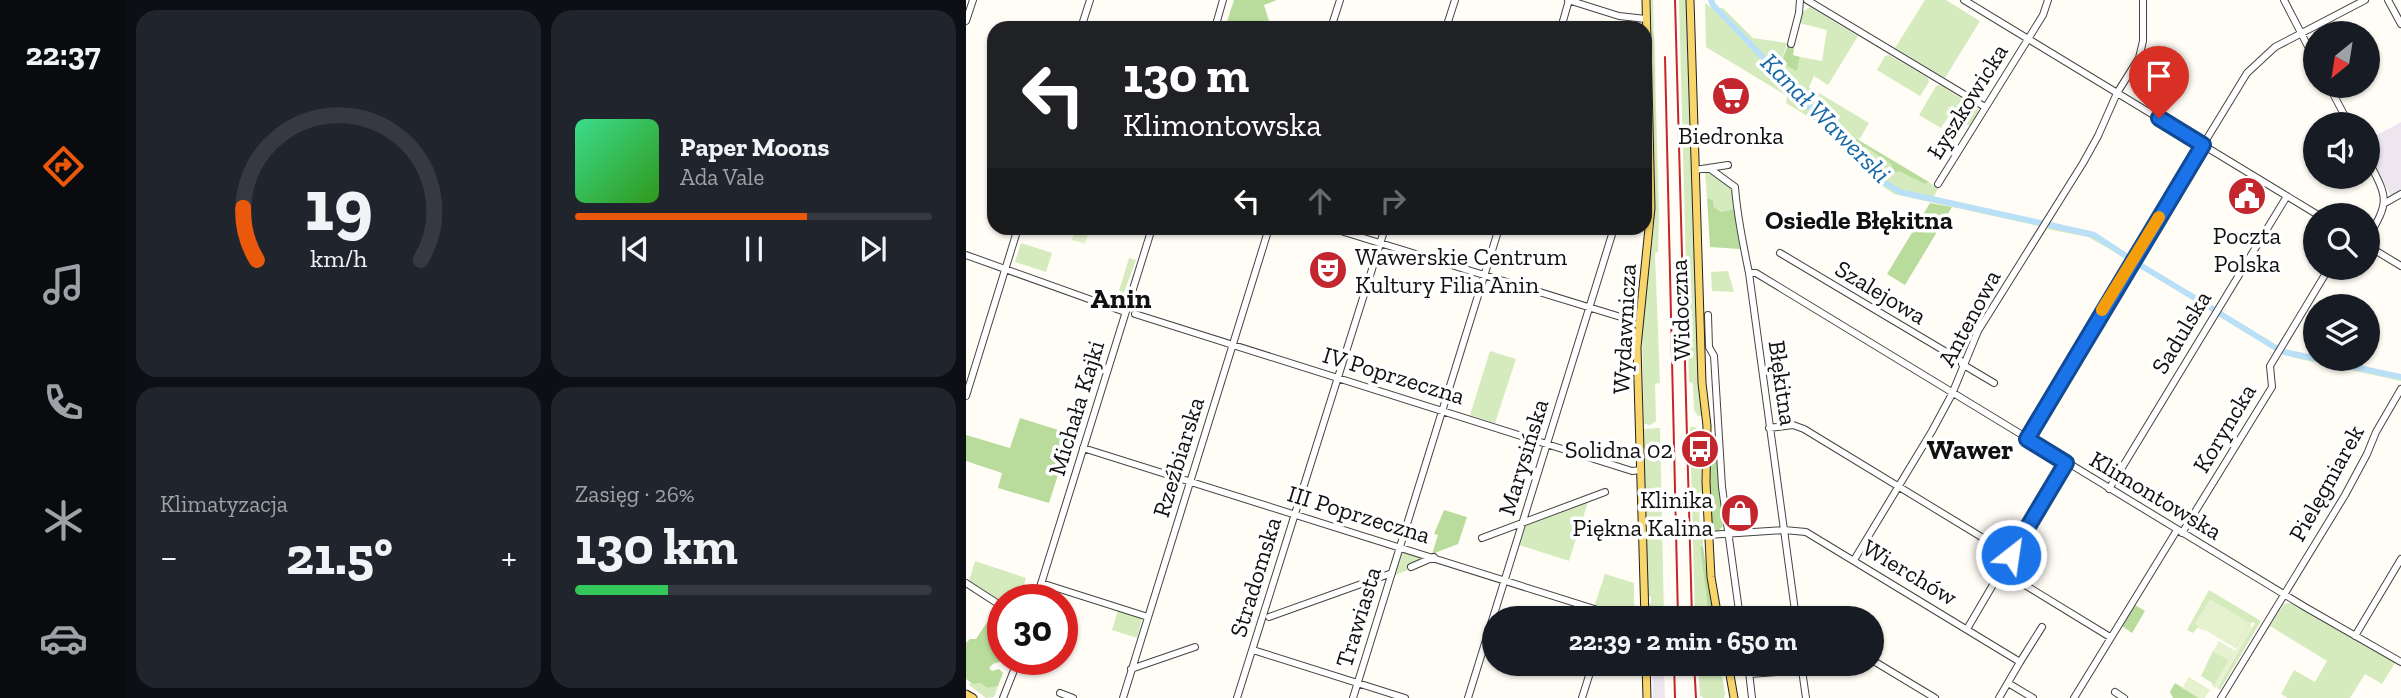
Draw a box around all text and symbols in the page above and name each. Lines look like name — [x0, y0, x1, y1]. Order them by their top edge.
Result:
north arrow — [2303, 21, 2380, 98]
map controls — [2303, 21, 2380, 371]
text: 22:37 — [25, 35, 101, 73]
street label: Łyszkowicka — [1920, 38, 2014, 164]
text: 130 m — [1123, 46, 1249, 105]
water label: Kanał Wawerski — [1754, 46, 1898, 190]
pin — [2129, 46, 2189, 118]
icon: left — [1008, 49, 1099, 140]
icon: arrive — [2140, 57, 2178, 95]
supermarket icon: Biedronka — [1710, 75, 1752, 117]
text: Klimontowska — [1123, 106, 1322, 144]
button: sound — [2303, 112, 2380, 189]
place label: Biedronka — [1678, 121, 1784, 150]
text: Paper Moons — [680, 131, 829, 163]
icon: directions — [39, 142, 88, 191]
text: 19 — [304, 161, 373, 249]
text: Ada Vale — [680, 163, 764, 191]
public building icon: Poczta Polska — [2226, 175, 2268, 217]
icon: left — [1228, 182, 1266, 220]
icon: ahead — [1301, 182, 1339, 220]
icon: right — [1374, 182, 1412, 220]
button: search — [2303, 203, 2380, 280]
district label: Osiedle Błękitna — [1765, 204, 1953, 236]
place label: Poczta Polska — [2213, 221, 2282, 278]
icon: previous — [616, 230, 654, 268]
icon: pause — [735, 230, 773, 268]
icon: next — [854, 230, 892, 268]
place label: Wawerskie Centrum Kultury Filia Anin — [1355, 242, 1567, 299]
text: km/h — [310, 243, 367, 273]
theatre icon: Wawerskie Centrum Kultury Filia Anin — [1307, 249, 1349, 291]
street label: Szalejowa — [1830, 254, 1932, 331]
street label: Widoczna — [1664, 258, 1696, 361]
icon: music — [39, 260, 88, 309]
street label: Wydawnicza — [1606, 263, 1642, 395]
street label: Antenowa — [1931, 264, 2007, 371]
district label: Anin — [1091, 282, 1152, 315]
street label: Sadulska — [2145, 285, 2217, 379]
button: layers — [2303, 294, 2380, 371]
street label: Michała Kajki — [1042, 337, 1110, 479]
street label: Błękitna — [1763, 339, 1803, 428]
street label: IV Poprzeczna — [1320, 340, 1469, 410]
icon: phone — [39, 378, 88, 427]
street label: Koryncka — [2186, 378, 2262, 478]
street label: Rzeźbiarska — [1146, 393, 1210, 521]
street label: Marysińska — [1492, 395, 1555, 519]
street label: Pielęgniarek — [2282, 419, 2370, 546]
bus stop icon: Solidna 02 — [1679, 428, 1721, 470]
district label: Wawer — [1927, 433, 2013, 466]
place label: Solidna 02 — [1565, 435, 1673, 464]
street label: Klimontowska — [2085, 444, 2228, 546]
street label: III Poprzeczna — [1284, 479, 1434, 550]
text: Zasięg · 26% — [575, 480, 695, 508]
place label: Klinika Piękna Kalina — [1573, 485, 1713, 542]
text: Klimatyzacja — [160, 490, 288, 518]
shop icon: Klinika Piękna Kalina — [1719, 492, 1761, 534]
icon: climate — [39, 496, 88, 545]
street label: Stradomska — [1223, 513, 1287, 641]
text: 130 km — [575, 515, 738, 577]
position arrow — [1974, 518, 2048, 592]
text: 21.5° — [286, 525, 393, 587]
street label: Wierchów — [1857, 533, 1963, 612]
text: − — [160, 534, 178, 580]
text: + — [501, 534, 517, 580]
street label: Trawiasta — [1329, 563, 1387, 671]
speed limit sign: 30 — [987, 584, 1078, 675]
icon: car — [39, 614, 88, 663]
text: 22:39 · 2 min · 650 m — [1569, 625, 1797, 657]

